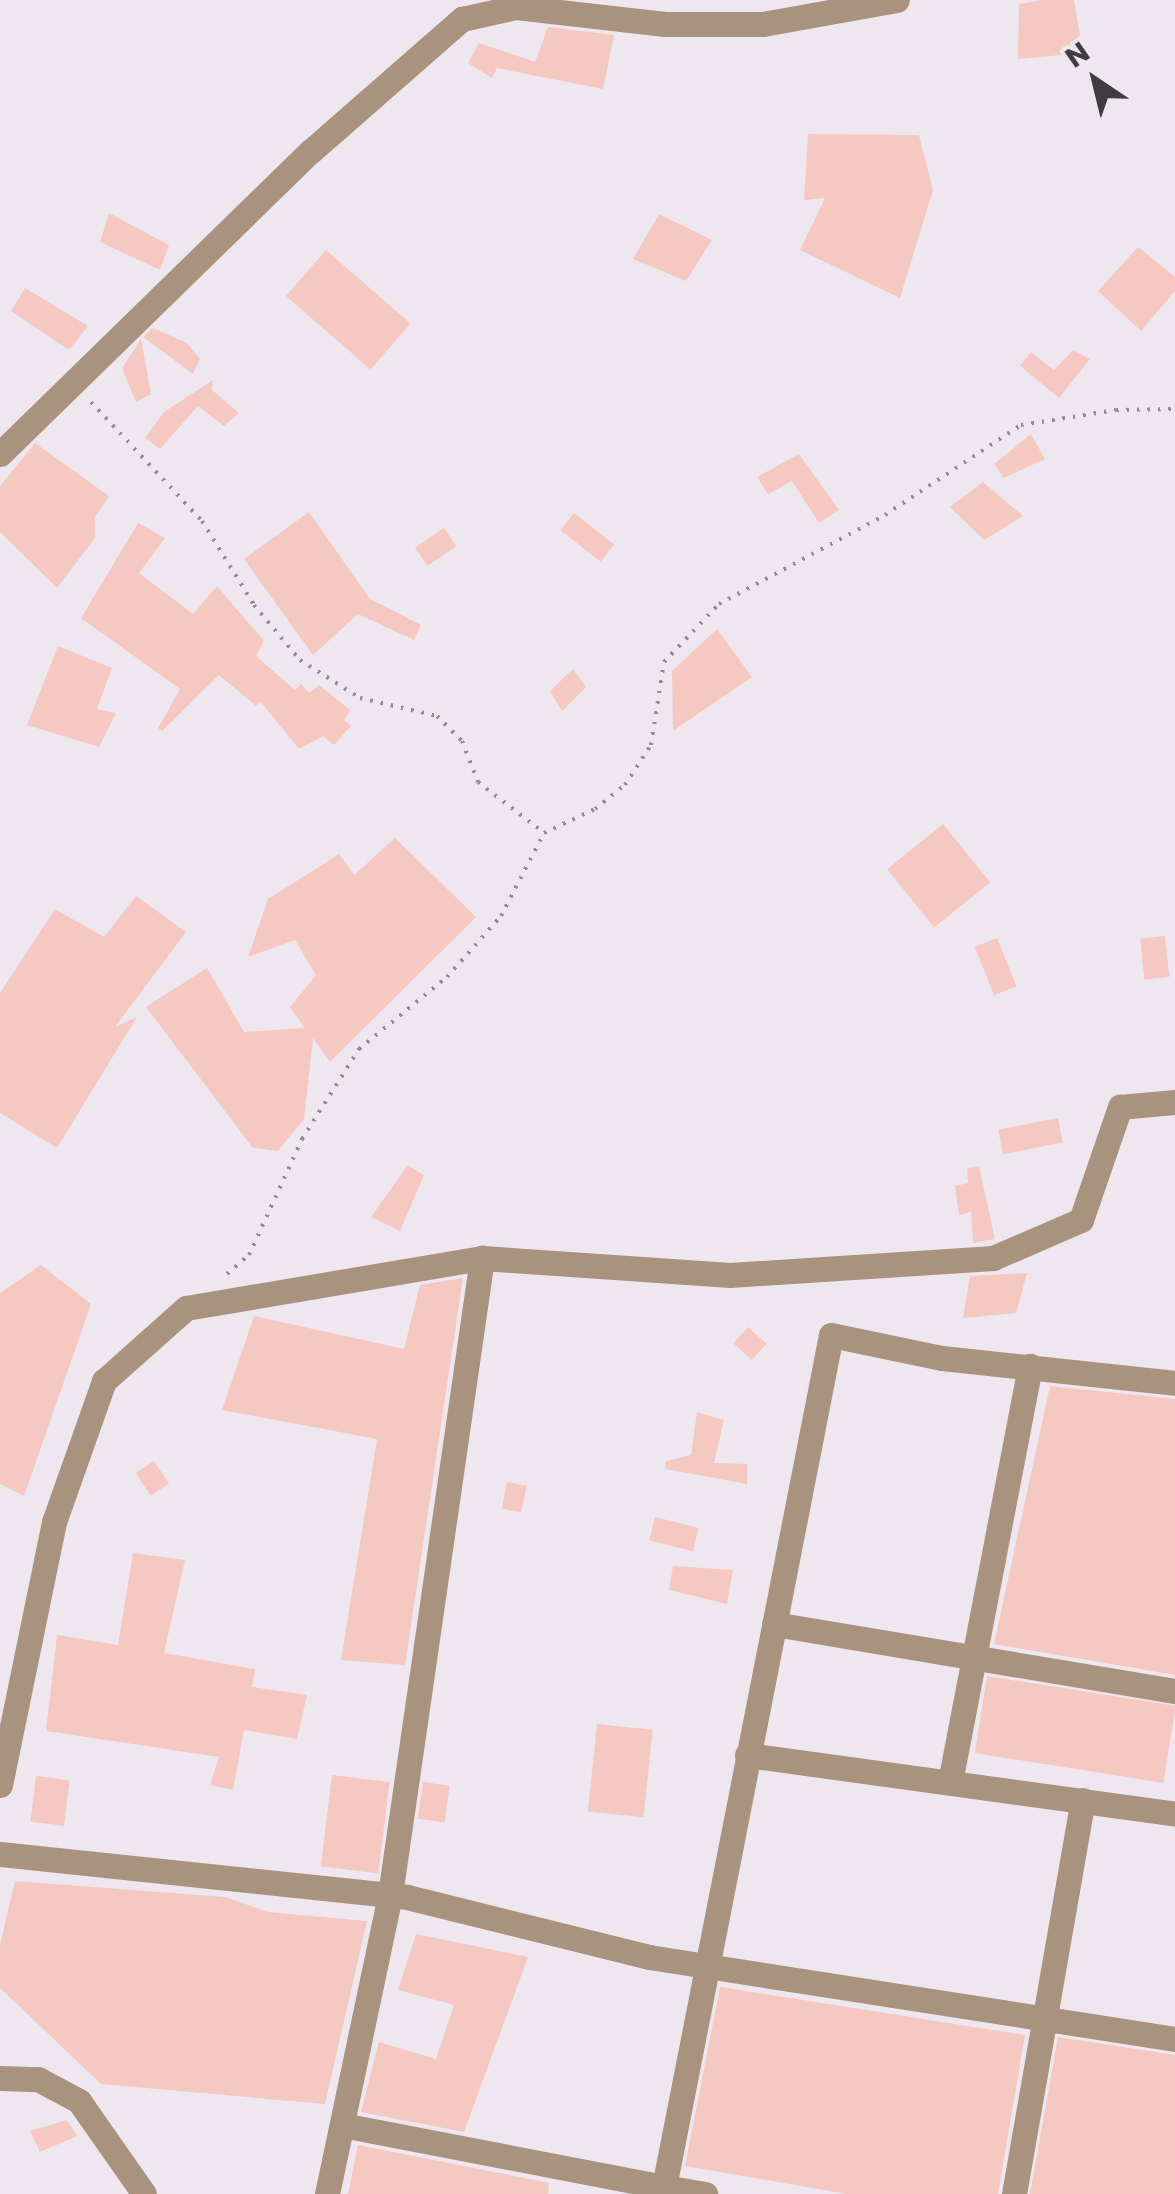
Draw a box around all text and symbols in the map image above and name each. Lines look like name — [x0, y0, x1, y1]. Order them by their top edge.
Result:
north arrow — [1045, 30, 1145, 130]
text: N — [1058, 33, 1097, 77]

